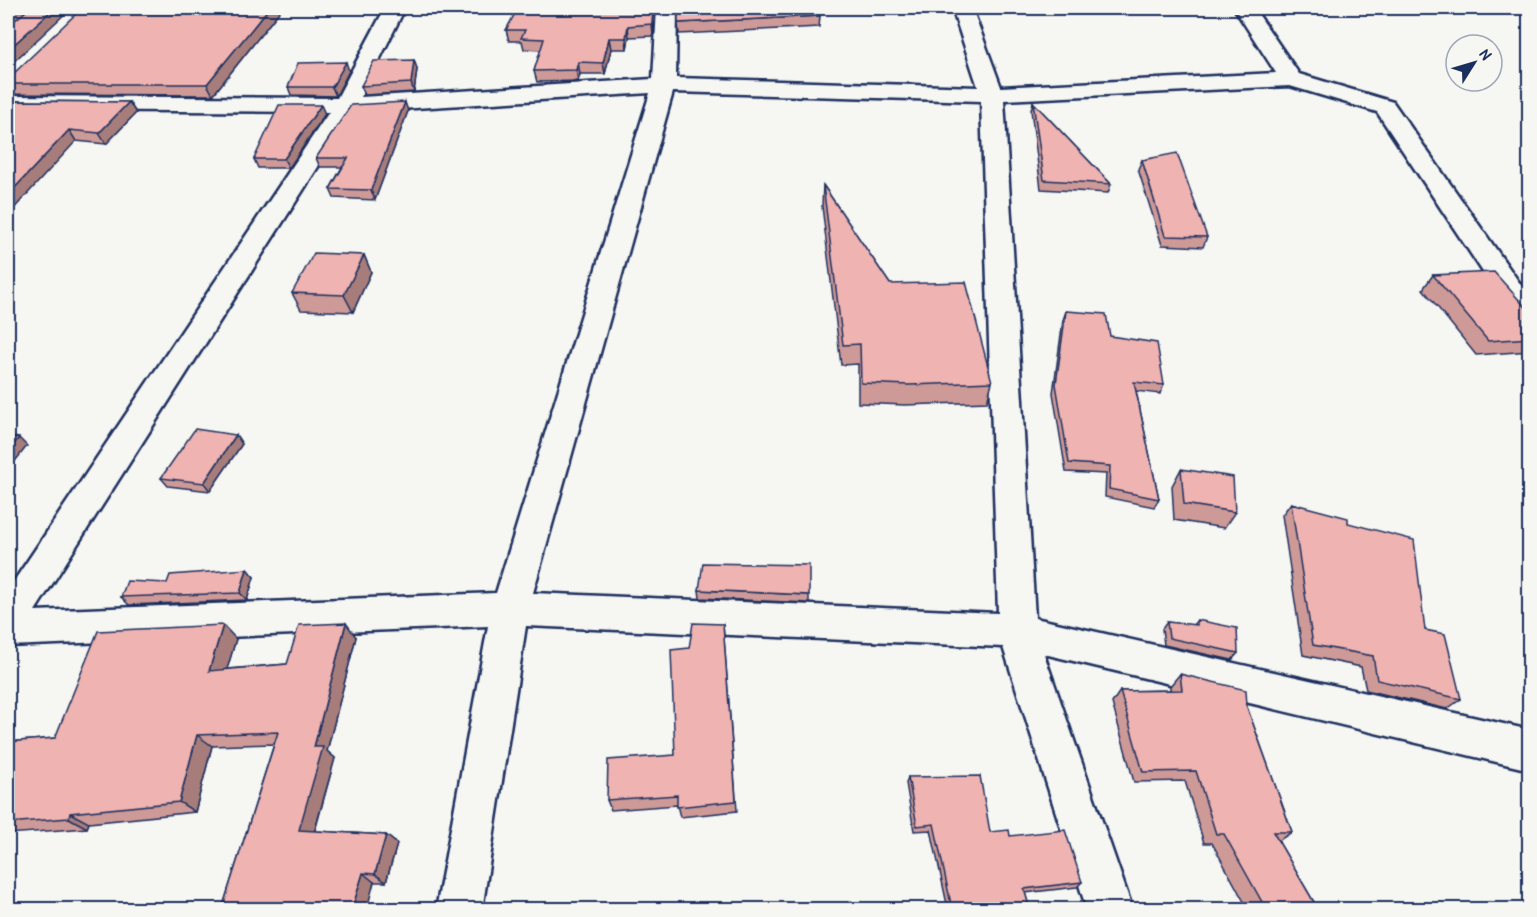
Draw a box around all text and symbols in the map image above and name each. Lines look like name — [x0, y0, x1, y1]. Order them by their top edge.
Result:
north arrow — [1444, 33, 1504, 93]
text: N — [1475, 44, 1498, 64]

